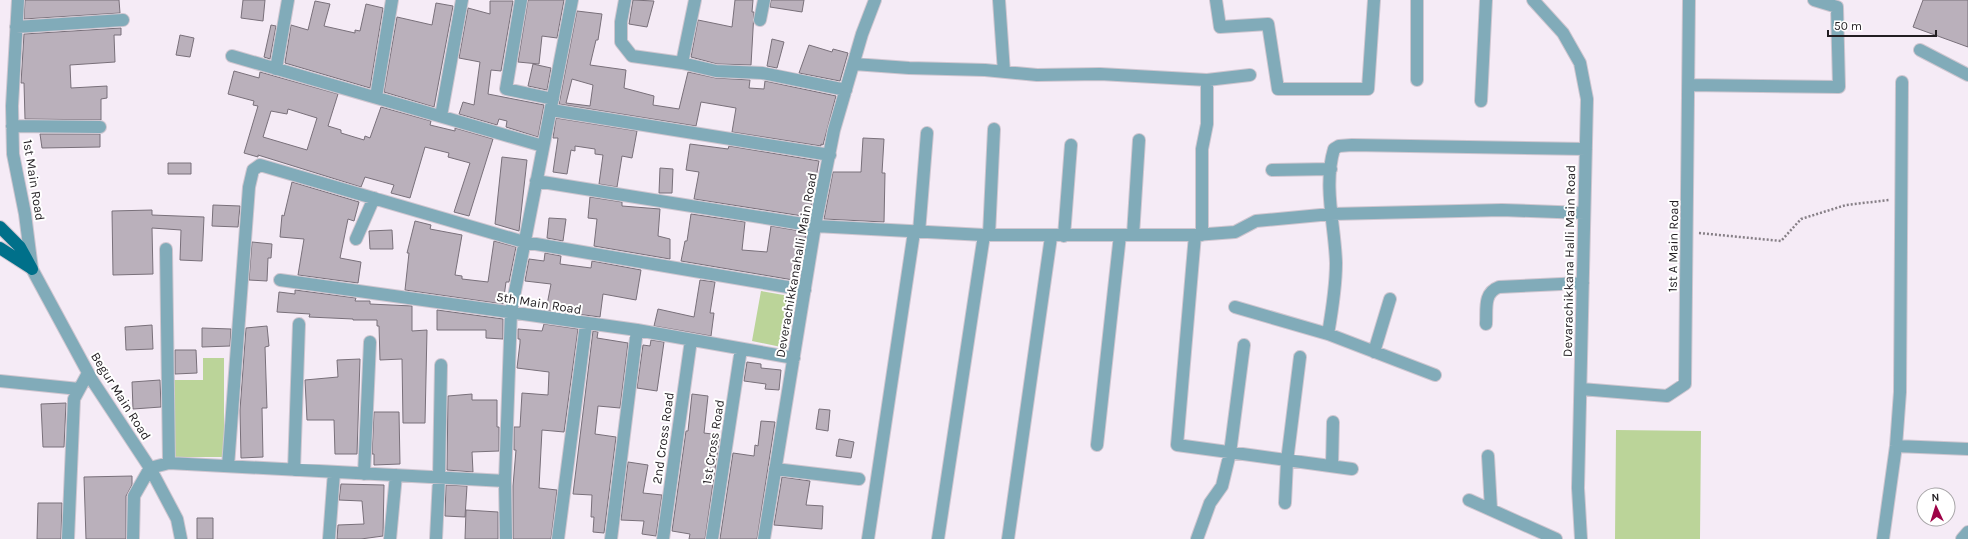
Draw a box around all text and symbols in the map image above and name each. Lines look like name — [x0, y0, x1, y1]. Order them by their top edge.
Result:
scale bar — [1828, 12, 1936, 38]
text: 50 m — [1834, 19, 1862, 33]
street label: 1st Main Road — [20, 138, 48, 222]
street label: Devarachikkana Halli Main Road — [1560, 165, 1578, 357]
street label: Deverachikkanahalli Main Road — [772, 171, 820, 359]
street label: 1st A Main Road — [1665, 200, 1681, 292]
street label: 5th Main Road — [495, 289, 583, 317]
street label: Begur Main Road — [88, 349, 154, 443]
street label: 2nd Cross Road — [649, 391, 677, 485]
street label: 1st Cross Road — [699, 399, 727, 485]
north arrow — [1916, 487, 1956, 527]
text: N — [1931, 491, 1940, 504]

